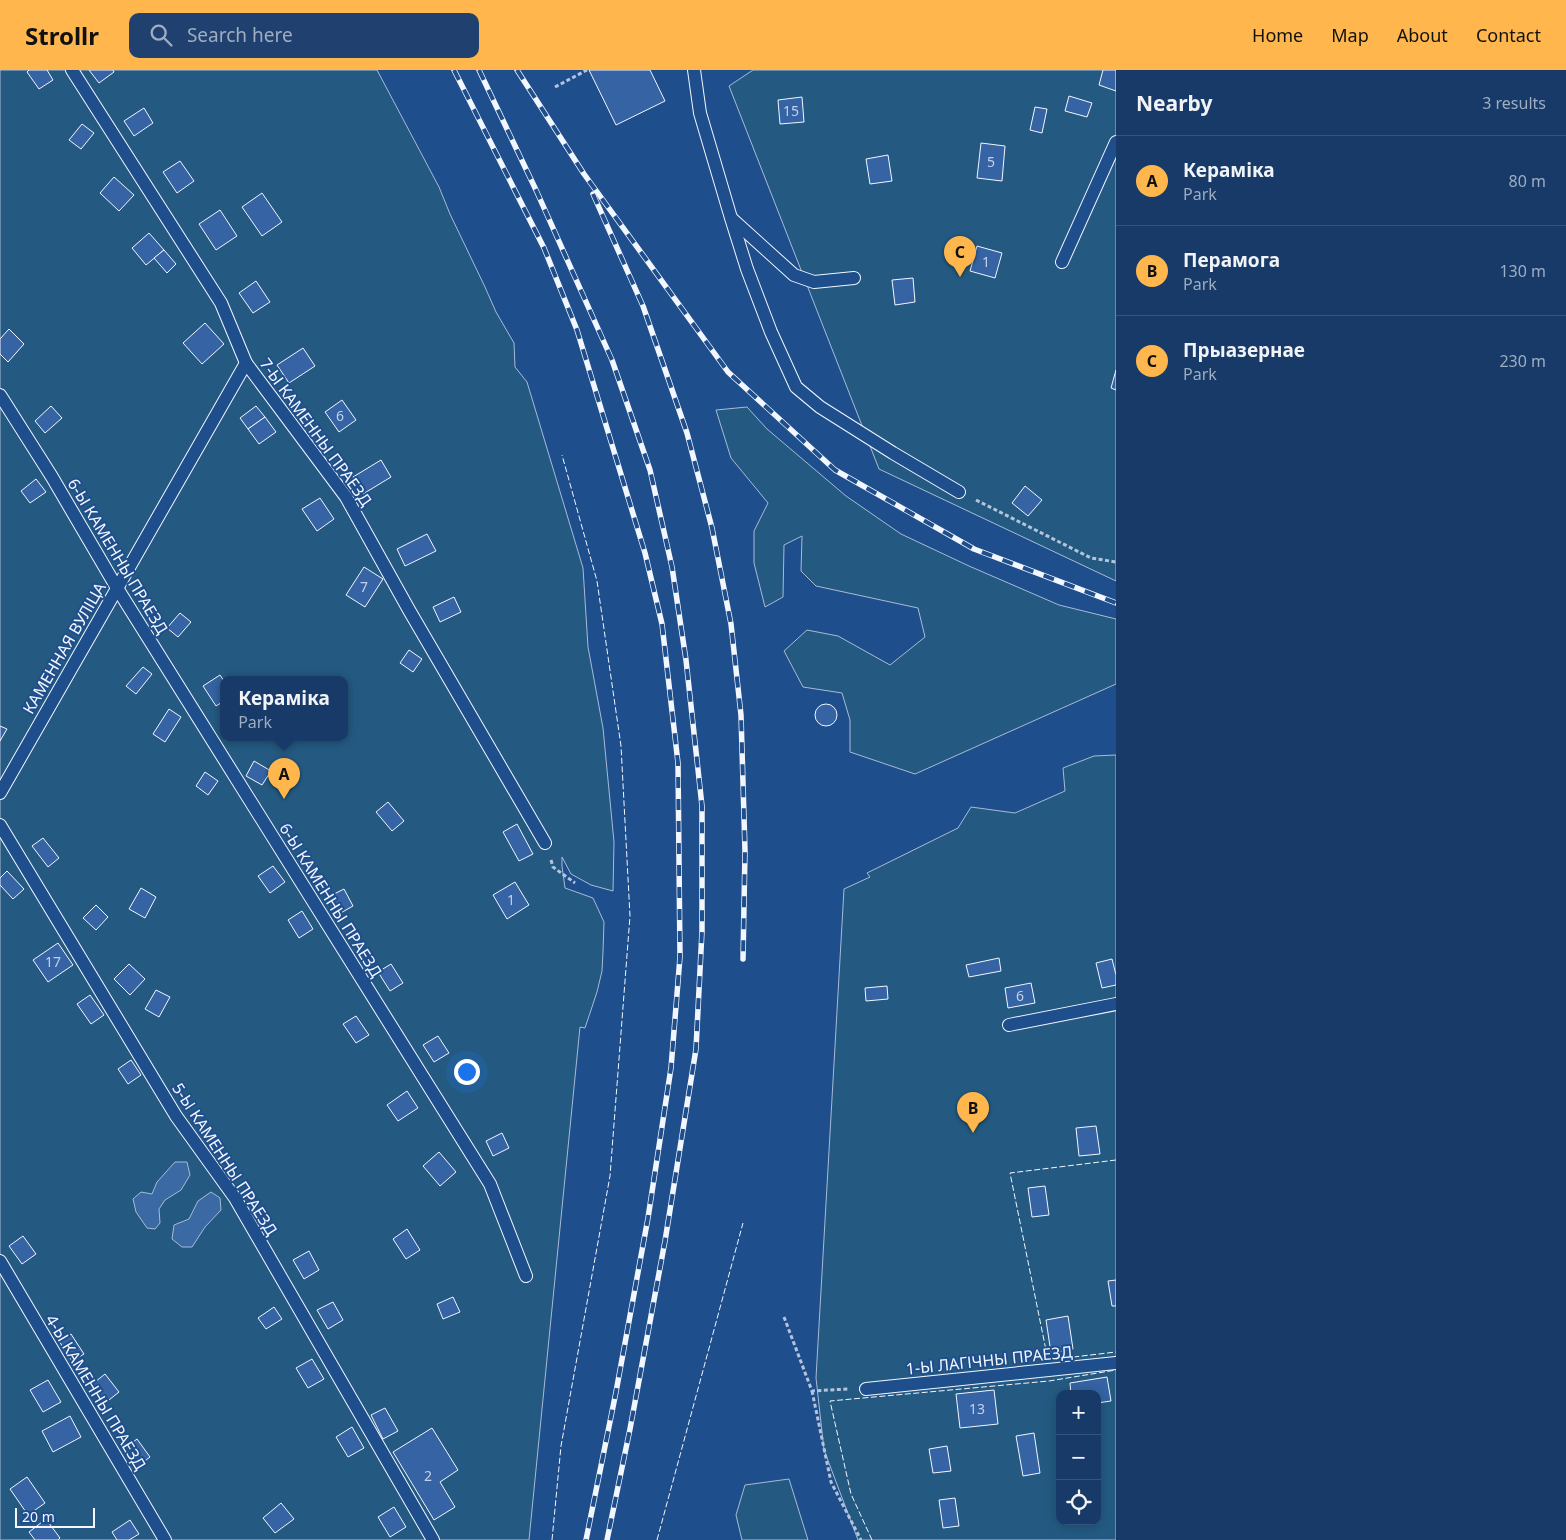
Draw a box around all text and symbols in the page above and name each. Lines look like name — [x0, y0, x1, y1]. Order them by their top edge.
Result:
search box — [129, 13, 479, 58]
text: Strollr — [25, 19, 99, 52]
icon: search — [147, 21, 175, 49]
text: Search here — [187, 22, 293, 48]
text: Home — [1252, 23, 1303, 47]
text: Map — [1331, 23, 1369, 47]
text: About — [1397, 23, 1448, 47]
text: Contact — [1476, 23, 1541, 47]
text: Nearby — [1136, 89, 1212, 117]
text: 3 results — [1482, 92, 1546, 114]
house number: 15 — [783, 101, 799, 120]
house number: 5 — [987, 152, 995, 171]
text: Кераміка — [1183, 157, 1275, 183]
text: A — [1146, 170, 1158, 192]
text: 80 m — [1509, 170, 1546, 192]
text: Park — [1183, 183, 1217, 205]
pin: C — [944, 236, 976, 277]
text: Перамога — [1183, 247, 1280, 273]
house number: 1 — [982, 252, 990, 271]
text: B — [1147, 260, 1157, 282]
text: 130 m — [1499, 260, 1546, 282]
text: Park — [1183, 273, 1217, 295]
text: Прыазернае — [1183, 337, 1305, 363]
text: C — [1147, 350, 1157, 372]
text: 230 m — [1499, 350, 1546, 372]
street label: 7-Ы КАМЕННЫ ПРАЕЗД — [255, 354, 377, 511]
text: Park — [1183, 363, 1217, 385]
house number: 6 — [336, 406, 344, 425]
street label: 6-Ы КАМЕННЫ ПРАЕЗД — [63, 474, 173, 638]
street label: КАМЕННАЯ ВУЛІЦА — [17, 577, 111, 718]
house number: 7 — [360, 577, 368, 596]
popup — [220, 676, 348, 741]
text: Кераміка — [238, 685, 330, 711]
text: Park — [238, 711, 272, 733]
pin: A — [268, 758, 300, 799]
street label: 6-Ы КАМЕННЫ ПРАЕЗД — [275, 819, 388, 982]
house number: 1 — [507, 890, 515, 909]
house number: 17 — [45, 952, 61, 971]
house number: 6 — [1016, 986, 1024, 1005]
your location — [454, 1059, 480, 1085]
street label: 5-Ы КАМЕННЫ ПРАЕЗД — [167, 1078, 283, 1240]
pin: B — [957, 1092, 989, 1133]
street label: 4-Ы КАМЕННЫ ПРАЕЗД — [41, 1310, 151, 1474]
street label: 1-Ы ЛАГІЧНЫ ПРАЕЗД — [905, 1340, 1074, 1380]
map controls — [1056, 1390, 1101, 1525]
button: + — [1056, 1390, 1101, 1435]
house number: 13 — [969, 1399, 985, 1418]
button: − — [1056, 1435, 1101, 1480]
house number: 2 — [424, 1466, 432, 1485]
button: locate — [1056, 1480, 1101, 1525]
scale bar — [15, 1505, 95, 1528]
text: 20 m — [22, 1507, 55, 1526]

